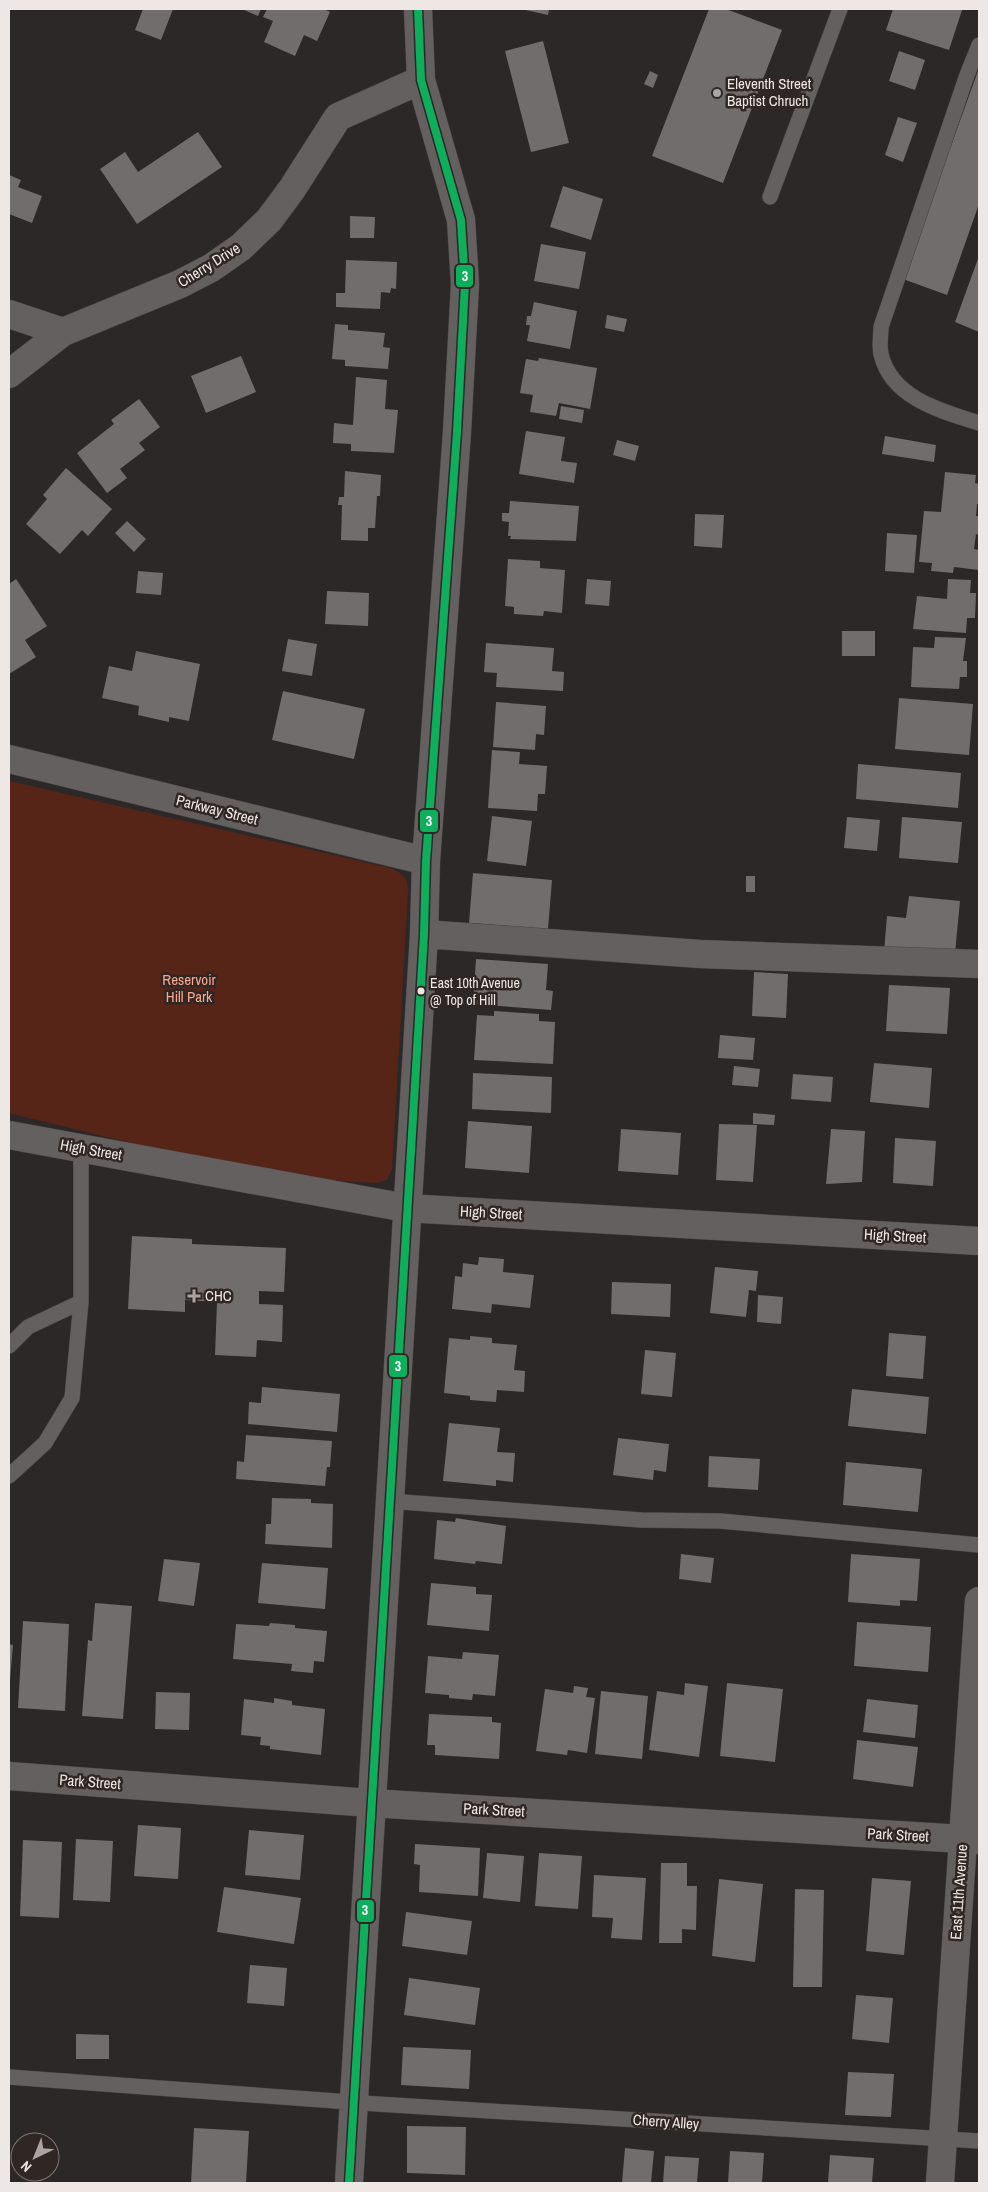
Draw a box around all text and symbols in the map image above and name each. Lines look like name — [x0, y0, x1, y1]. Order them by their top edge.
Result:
place label: Eleventh Street Baptist Chruch — [727, 73, 812, 111]
marker: Eleventh Street Baptist Chruch — [711, 87, 723, 99]
street label: Cherry Drive — [174, 237, 244, 292]
line badge: 3 — [455, 264, 474, 288]
text: 3 — [462, 267, 468, 285]
street label: Parkway Street — [174, 789, 261, 830]
line badge: 3 — [419, 809, 439, 833]
text: 3 — [426, 812, 432, 830]
park label: Reservoir Hill Park — [162, 969, 216, 1007]
place label: East 10th Avenue @ Top of Hill — [430, 974, 520, 1009]
marker: East 10th Avenue @ Top of Hill — [416, 986, 426, 996]
street label: High Street — [59, 1134, 124, 1165]
street label: High Street — [459, 1200, 523, 1225]
street label: High Street — [863, 1223, 927, 1248]
place label: CHC — [205, 1285, 232, 1306]
marker: CHC — [187, 1289, 201, 1303]
line badge: 3 — [388, 1354, 408, 1378]
text: 3 — [395, 1357, 401, 1375]
street label: Park Street — [59, 1769, 122, 1794]
street label: Park Street — [463, 1797, 526, 1822]
street label: Park Street — [867, 1822, 930, 1847]
street label: East 11th Avenue — [945, 1844, 972, 1940]
line badge: 3 — [356, 1899, 375, 1923]
text: 3 — [362, 1901, 368, 1919]
street label: Cherry Alley — [632, 2109, 701, 2134]
north arrow — [10, 2132, 60, 2182]
text: N — [17, 2157, 35, 2176]

